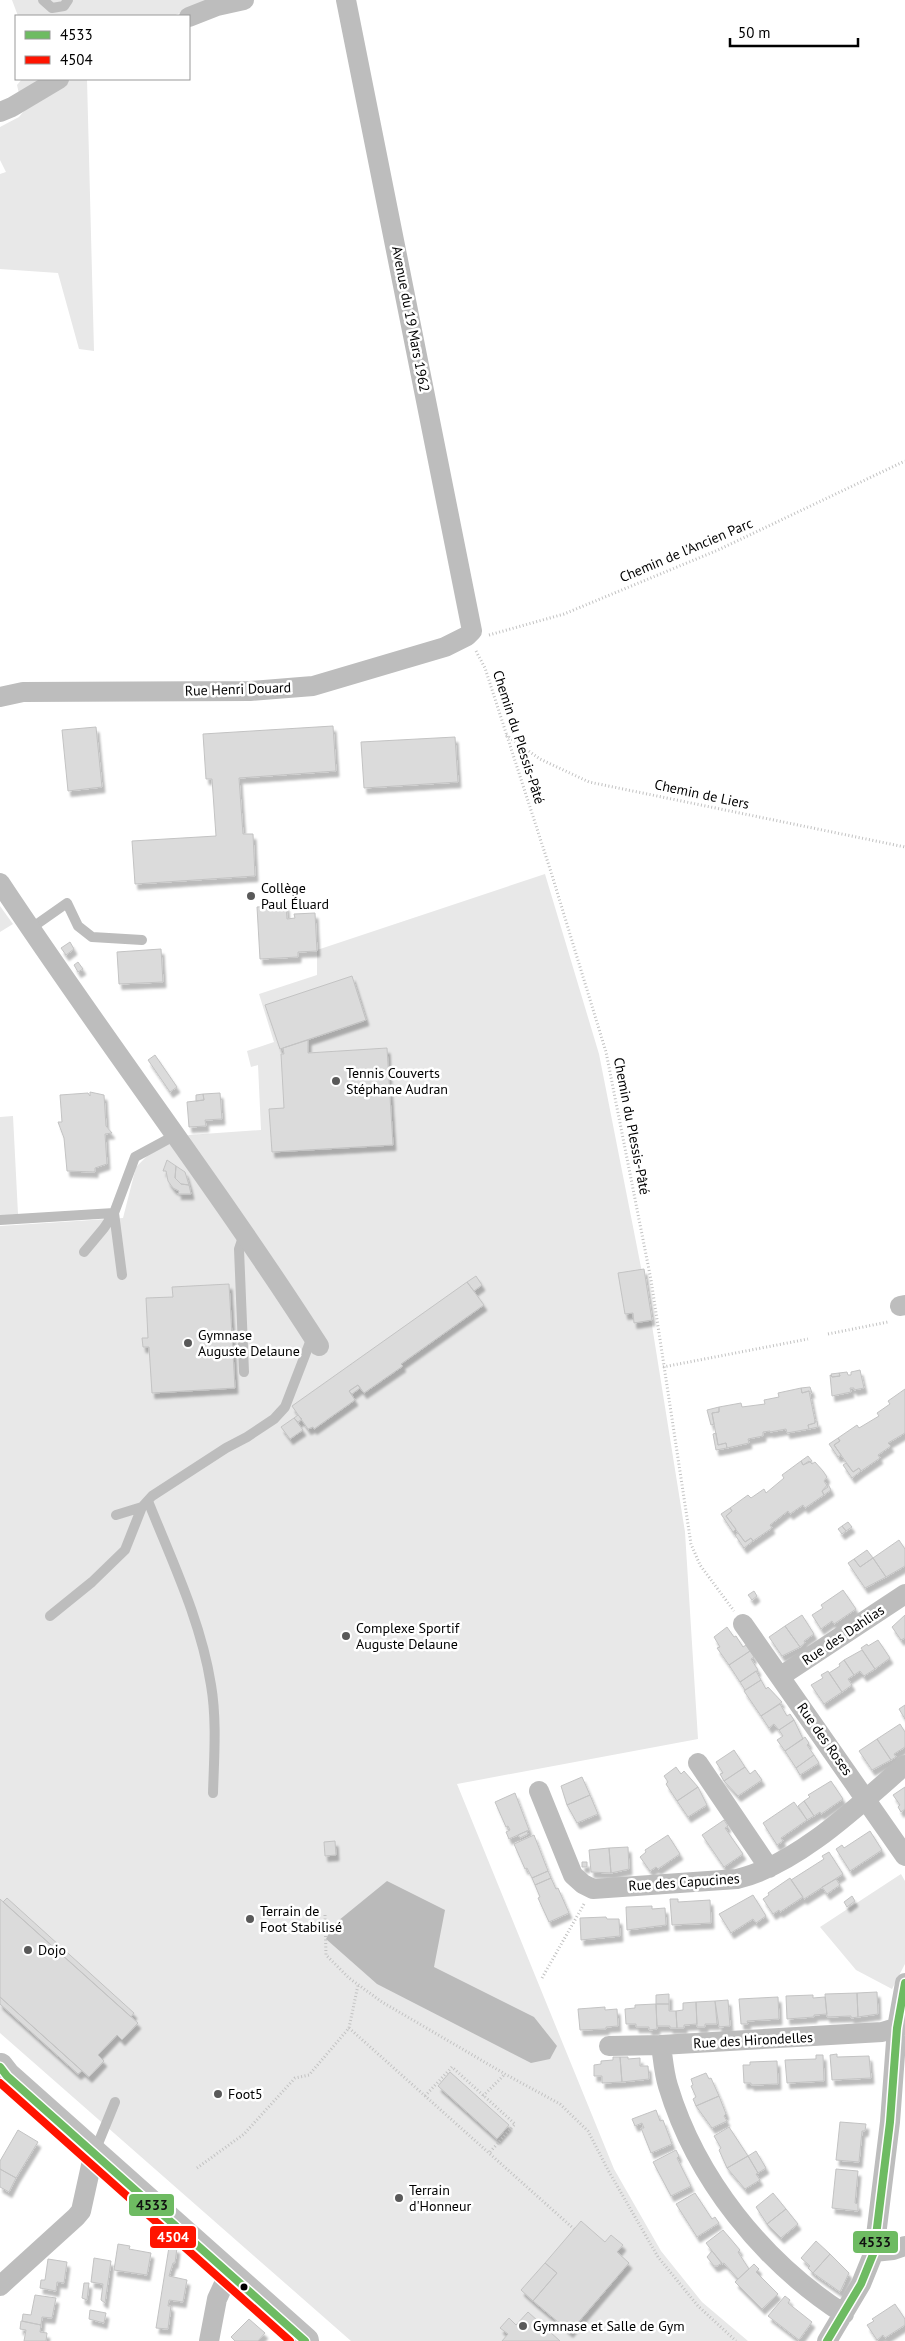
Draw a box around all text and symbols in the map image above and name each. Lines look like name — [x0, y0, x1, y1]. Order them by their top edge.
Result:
legend — [15, 15, 190, 80]
scale bar — [730, 15, 858, 47]
text: 50 m — [738, 23, 771, 42]
text: 4533 — [60, 25, 93, 44]
text: 4504 — [60, 50, 93, 69]
street label: Avenue du 19 Mars 1962 — [388, 245, 434, 393]
street label: Chemin de l'Ancien Parc — [617, 514, 755, 586]
street label: Chemin du Plessis-Pâté — [489, 668, 549, 806]
street label: Rue Henri Douard — [184, 678, 292, 700]
street label: Chemin de Liers — [653, 775, 751, 813]
place label: Collège Paul Éluard — [261, 879, 329, 913]
marker: Collège Paul Éluard — [245, 890, 257, 902]
street label: Chemin du Plessis-Pâté — [610, 1056, 654, 1196]
place label: Tennis Couverts Stéphane Audran — [346, 1064, 448, 1098]
marker: Tennis Couverts Stéphane Audran — [330, 1075, 342, 1087]
place label: Gymnase Auguste Delaune — [198, 1326, 300, 1360]
marker: Gymnase Auguste Delaune — [182, 1337, 194, 1349]
street label: Rue des Dahlias — [798, 1601, 888, 1669]
place label: Complexe Sportif Auguste Delaune — [356, 1619, 460, 1653]
marker: Complexe Sportif Auguste Delaune — [340, 1630, 352, 1642]
street label: Rue des Roses — [793, 1699, 857, 1779]
street label: Rue des Capucines — [628, 1869, 740, 1895]
place label: Terrain de Foot Stabilisé — [260, 1902, 342, 1936]
marker: Terrain de Foot Stabilisé — [244, 1913, 256, 1925]
place label: Dojo — [38, 1941, 66, 1959]
marker: Dojo — [22, 1944, 34, 1956]
street label: Rue des Hirondelles — [693, 2028, 813, 2052]
place label: Foot5 — [228, 2085, 263, 2103]
marker: Foot5 — [212, 2088, 224, 2100]
place label: Terrain d'Honneur — [409, 2181, 471, 2215]
marker: Terrain d'Honneur — [393, 2192, 405, 2204]
line badge: 4533 — [128, 2193, 175, 2217]
text: 4533 — [136, 2196, 168, 2214]
line badge: 4504 — [149, 2225, 197, 2249]
text: 4504 — [157, 2228, 189, 2246]
line badge: 4533 — [852, 2230, 899, 2254]
text: 4533 — [859, 2233, 891, 2251]
unlabelled marker — [239, 2282, 249, 2292]
place label: Gymnase et Salle de Gym — [533, 2317, 685, 2335]
marker: Gymnase et Salle de Gym — [517, 2320, 529, 2332]

